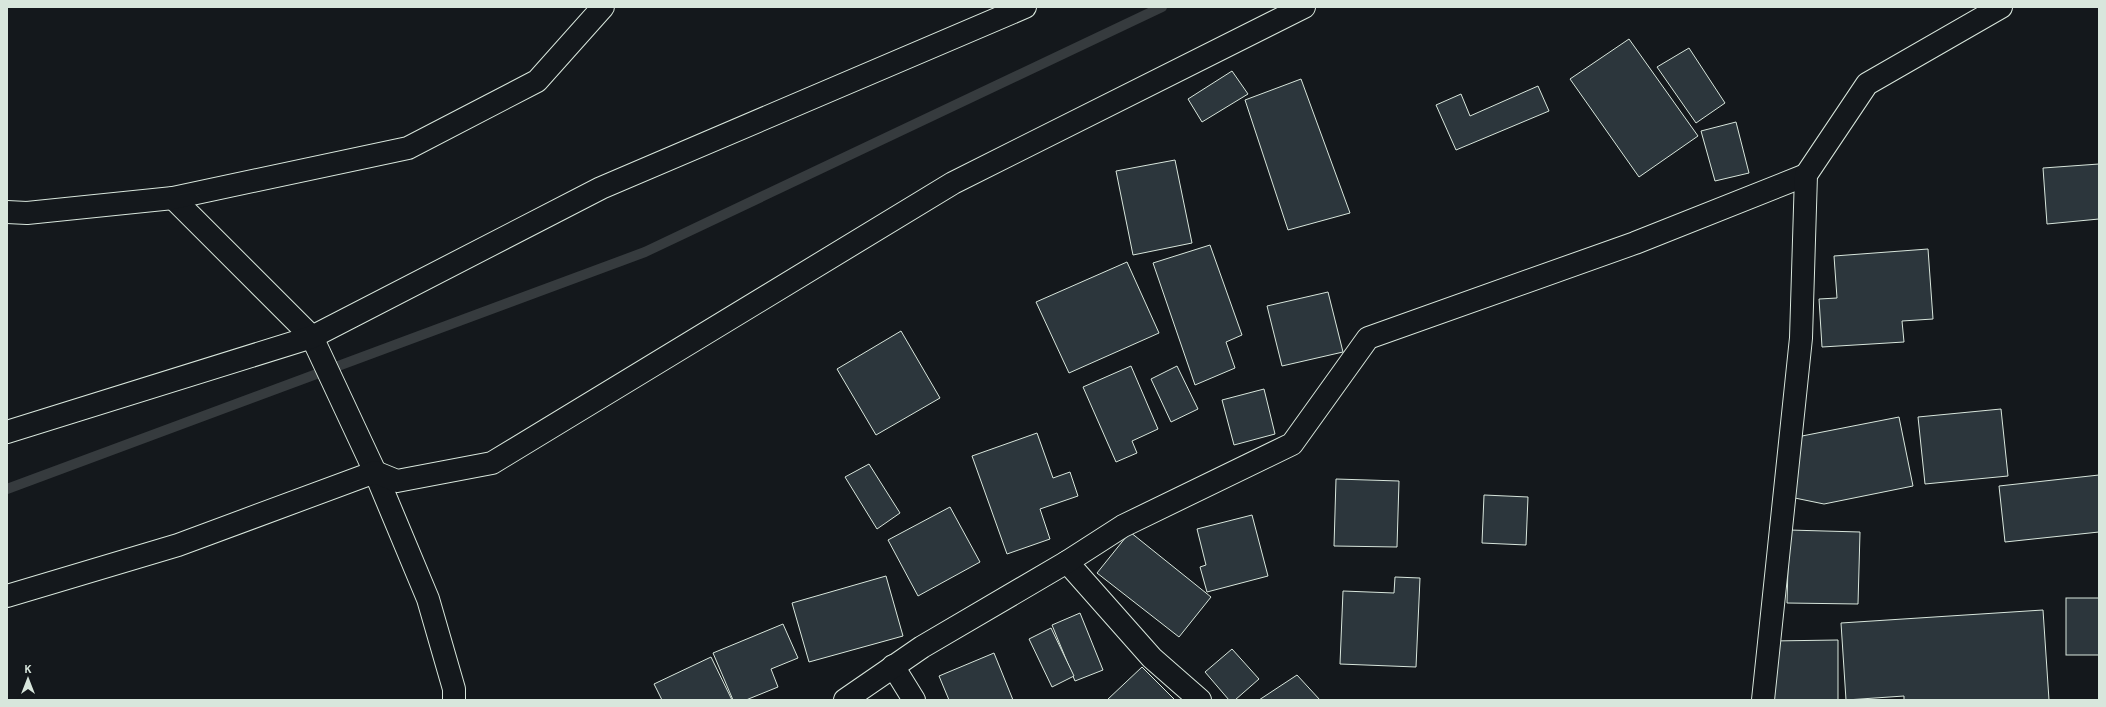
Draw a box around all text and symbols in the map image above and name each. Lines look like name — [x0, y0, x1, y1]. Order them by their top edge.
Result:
north arrow — [8, 659, 48, 699]
text: K — [24, 662, 32, 676]

